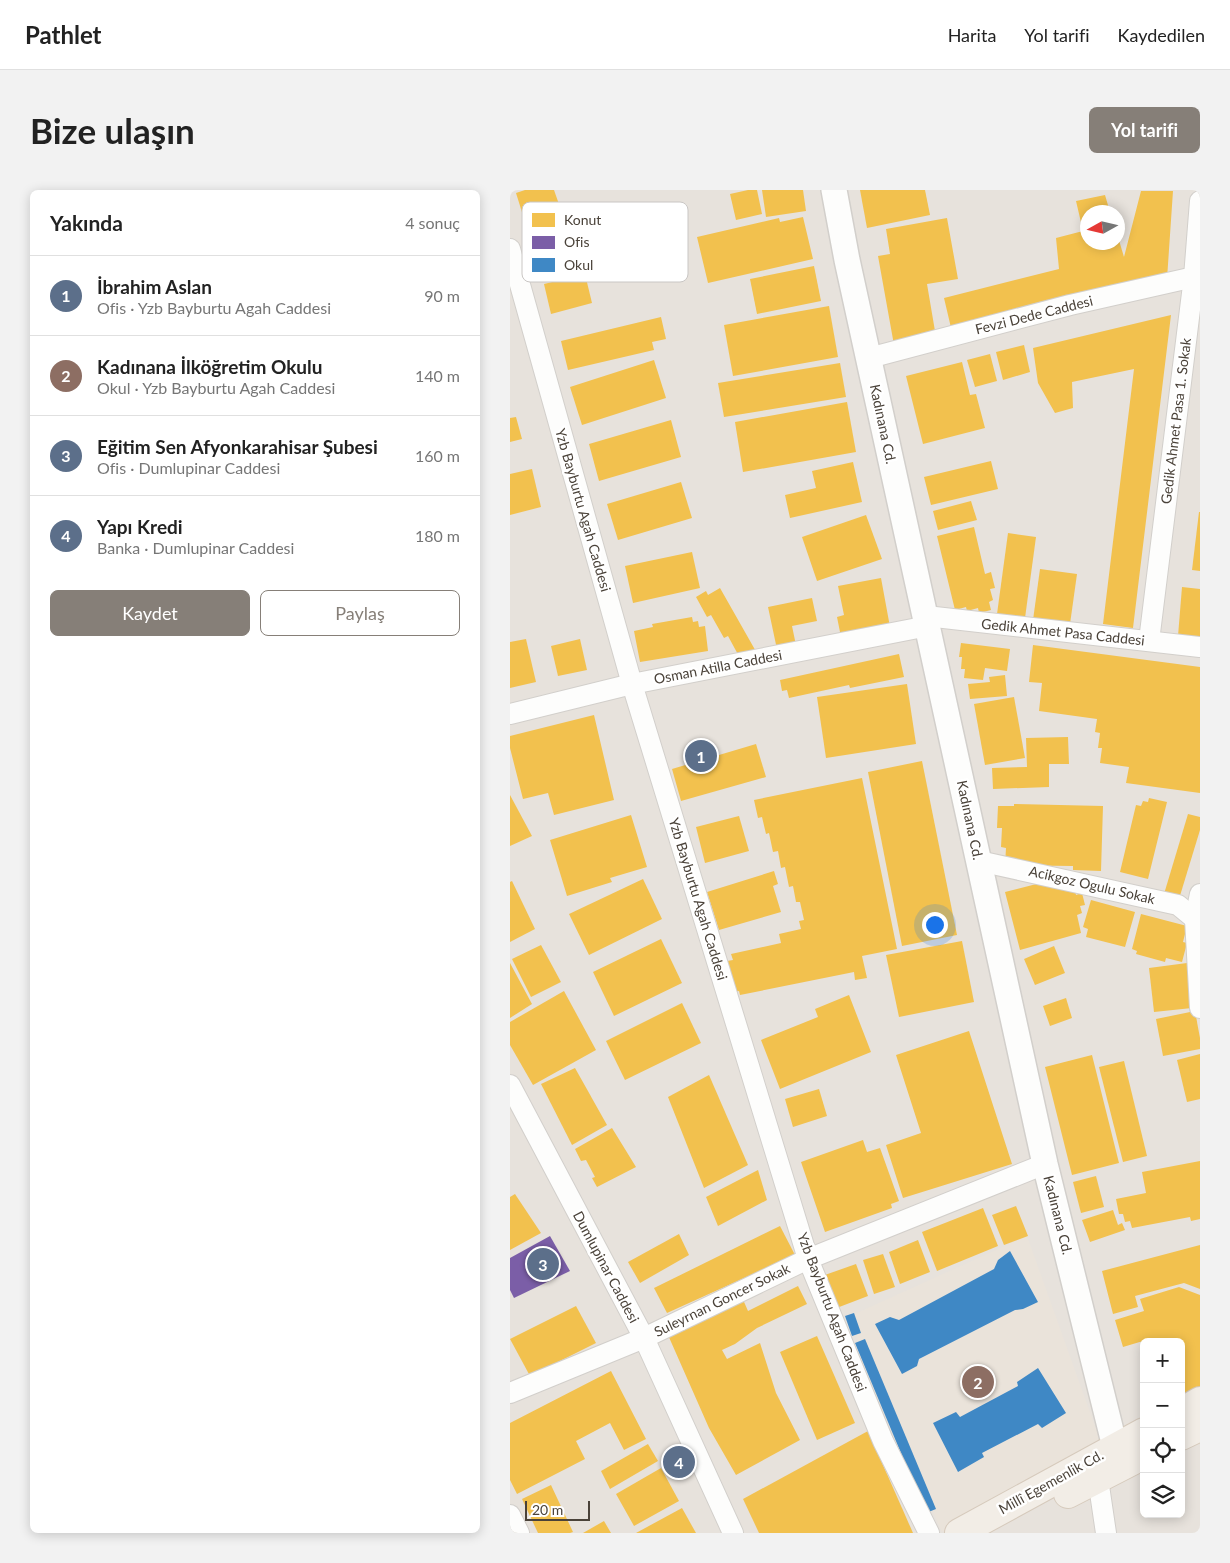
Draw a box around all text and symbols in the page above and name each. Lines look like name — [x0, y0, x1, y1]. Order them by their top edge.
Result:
text: Pathlet — [25, 20, 102, 49]
text: Harita — [948, 24, 996, 46]
text: Yol tarifi — [1024, 24, 1090, 46]
text: Kaydedilen — [1118, 24, 1205, 46]
button: Yol tarifi — [1089, 107, 1200, 153]
text: Bize ulaşın — [30, 109, 195, 151]
legend — [522, 202, 688, 282]
north arrow — [1080, 205, 1125, 250]
text: Yakında — [50, 210, 123, 235]
text: Konut — [564, 211, 601, 228]
text: 4 sonuç — [405, 213, 460, 232]
text: Ofis — [564, 233, 589, 250]
text: Okul — [564, 256, 593, 273]
text: İbrahim Aslan — [97, 275, 212, 298]
text: 1 — [61, 286, 71, 305]
text: 90 m — [424, 286, 460, 305]
street label: Fevzi Dede Caddesi — [973, 292, 1094, 337]
text: Ofis · Yzb Bayburtu Agah Caddesi — [97, 298, 331, 317]
street label: Gedik Ahmet Pasa 1. Sokak — [1157, 336, 1194, 505]
text: Kadınana İlköğretim Okulu — [97, 355, 322, 378]
text: 2 — [61, 366, 71, 385]
text: 140 m — [415, 366, 460, 385]
text: Okul · Yzb Bayburtu Agah Caddesi — [97, 378, 335, 397]
street label: Kadınana Cd. — [867, 383, 900, 465]
street label: Yzb Bayburtu Agah Caddesi — [552, 426, 615, 593]
text: Eğitim Sen Afyonkarahisar Şubesi — [97, 435, 378, 458]
text: 3 — [61, 446, 71, 465]
text: 160 m — [415, 446, 460, 465]
text: Ofis · Dumlupinar Caddesi — [97, 458, 280, 477]
text: Yapı Kredi — [97, 515, 183, 538]
text: 4 — [61, 526, 71, 545]
text: 180 m — [415, 526, 460, 545]
text: Banka · Dumlupinar Caddesi — [97, 538, 294, 557]
button: Kaydet — [50, 590, 250, 636]
button: Paylaş — [260, 590, 460, 636]
street label: Gedik Ahmet Pasa Caddesi — [980, 614, 1146, 649]
street label: Osman Atilla Caddesi — [652, 646, 783, 687]
pin: 1 — [685, 737, 717, 775]
street label: Kadınana Cd. — [954, 779, 987, 861]
street label: Yzb Bayburtu Agah Caddesi — [666, 816, 731, 982]
street label: Acikgoz Ogulu Sokak — [1027, 862, 1158, 907]
your location — [922, 912, 948, 938]
street label: Kadınana Cd. — [1040, 1174, 1077, 1256]
street label: Dumlupinar Caddesi — [570, 1208, 643, 1326]
street label: Yzb Bayburtu Agah Caddesi — [794, 1230, 871, 1394]
pin: 3 — [527, 1245, 559, 1283]
street label: Suleyrnan Goncer Sokak — [651, 1259, 793, 1340]
map controls — [1140, 1338, 1185, 1518]
button: + — [1140, 1338, 1185, 1383]
pin: 2 — [962, 1363, 994, 1401]
button: − — [1140, 1383, 1185, 1428]
button: locate — [1140, 1428, 1185, 1473]
pin: 4 — [663, 1443, 695, 1481]
street label: Millî Egemenlik Cd. — [996, 1446, 1106, 1517]
button: layers — [1140, 1473, 1185, 1518]
scale bar — [525, 1498, 590, 1521]
text: 20 m — [532, 1501, 563, 1518]

